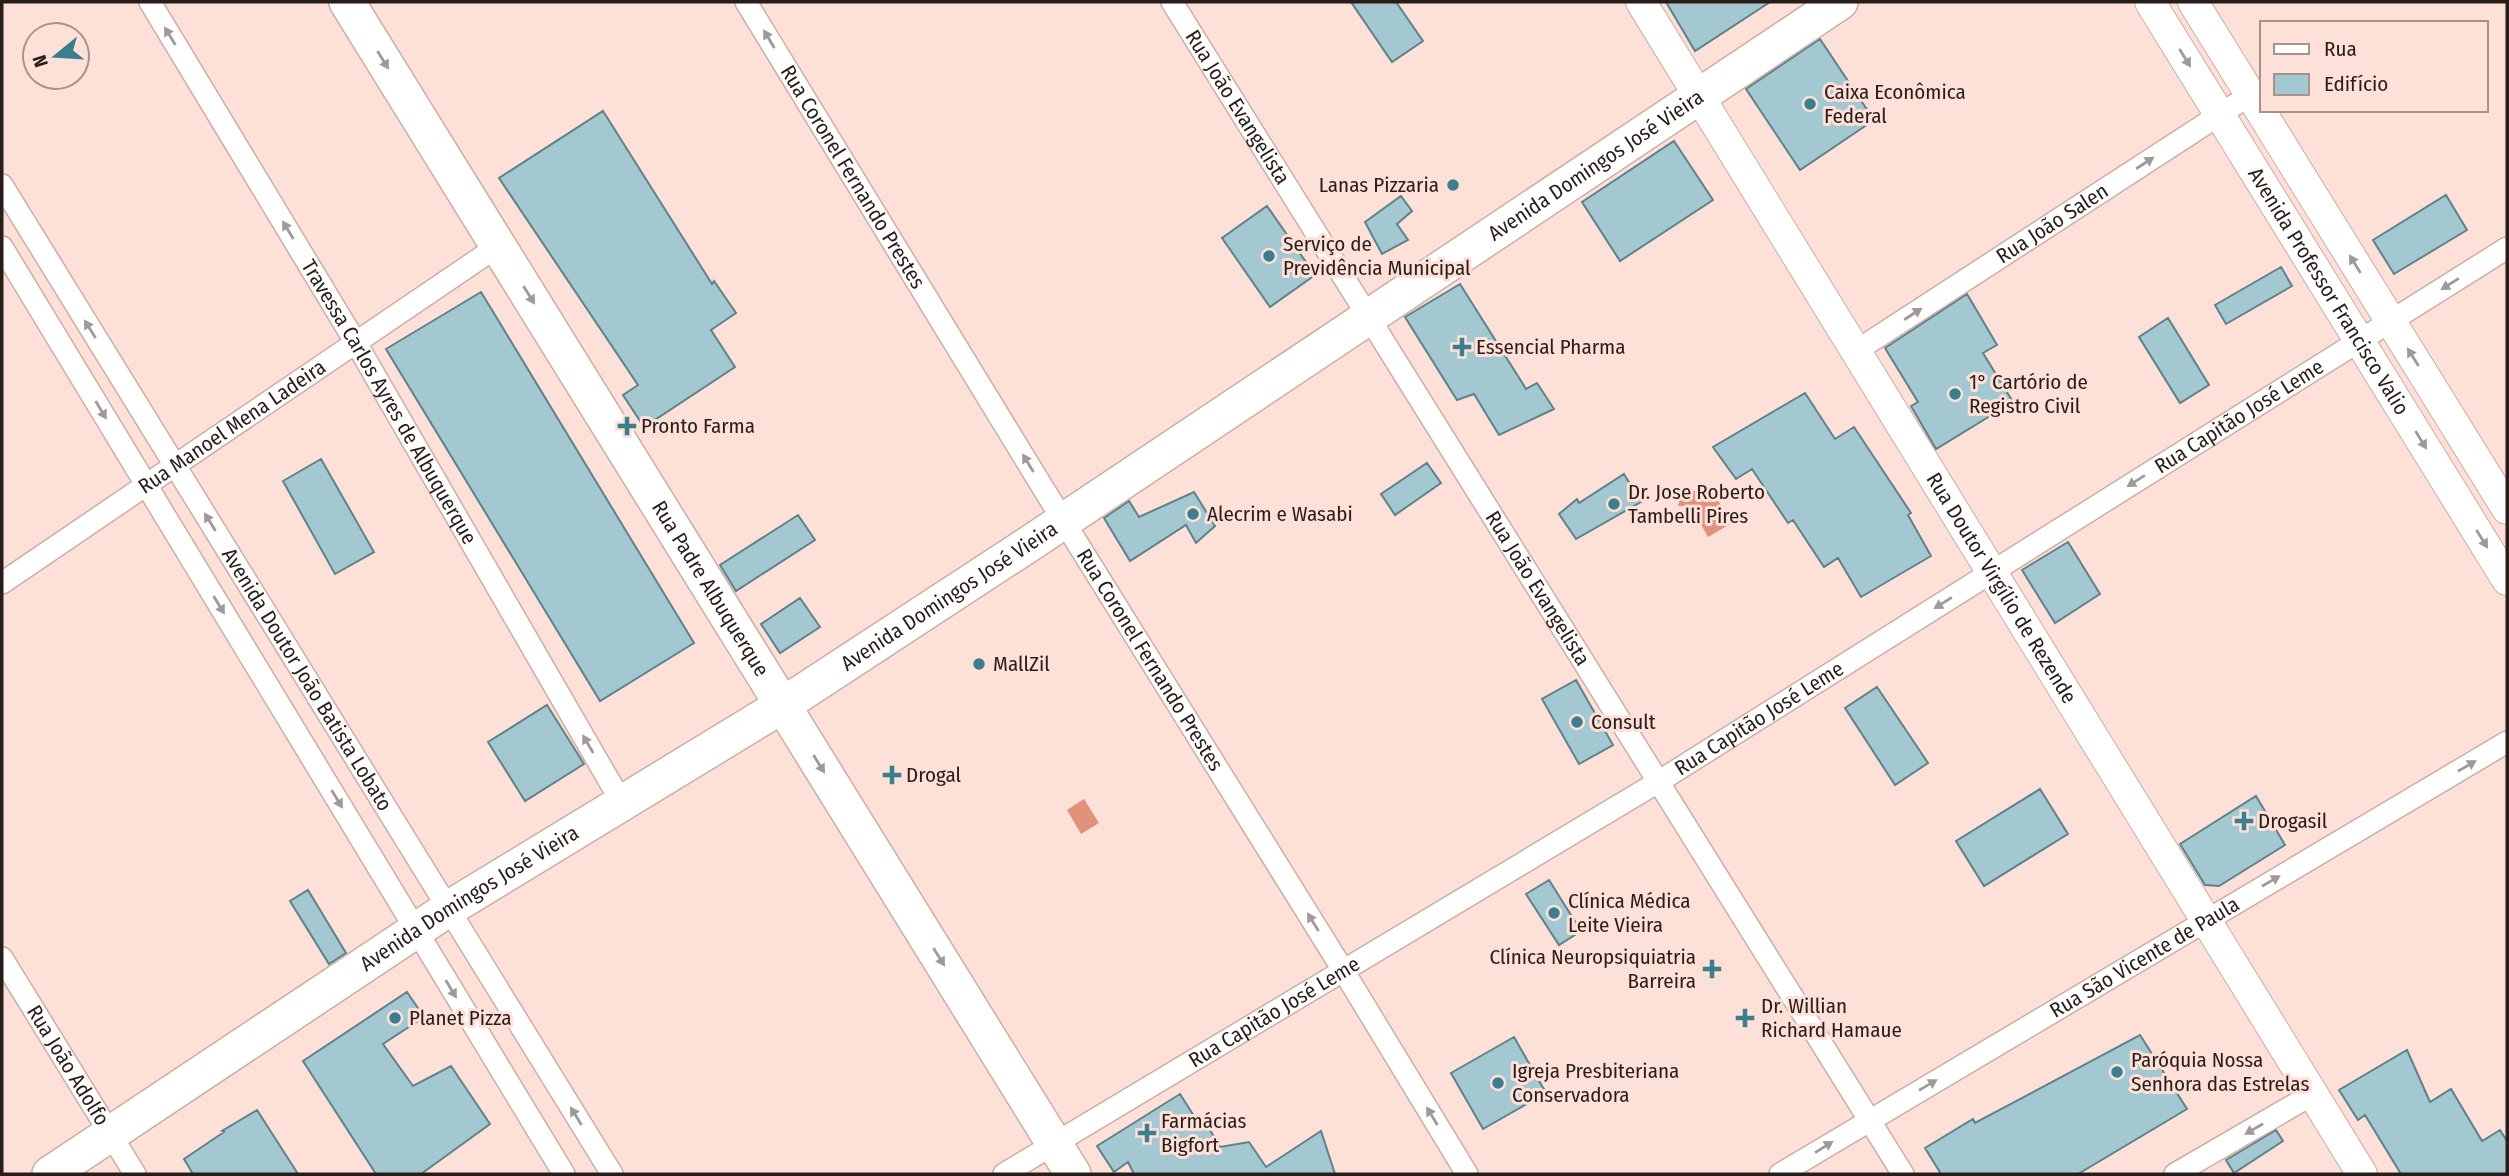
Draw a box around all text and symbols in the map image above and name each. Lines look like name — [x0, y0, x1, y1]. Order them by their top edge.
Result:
north arrow — [21, 21, 91, 91]
legend — [2260, 21, 2488, 112]
street label: Rua João Evangelista — [1180, 25, 1296, 189]
one-way arrow — [164, 26, 176, 45]
one-way arrow — [763, 30, 775, 49]
text: Rua — [2324, 36, 2357, 62]
one-way arrow — [2179, 49, 2192, 68]
one-way arrow — [377, 50, 390, 69]
text: N — [28, 52, 53, 70]
street label: Rua Coronel Fernando Prestes — [775, 60, 931, 293]
text: Edifício — [2324, 71, 2388, 97]
place label: Caixa Econômica Federal — [1824, 79, 1966, 129]
street label: Avenida Domingos José Vieira — [1483, 84, 1708, 247]
marker: Caixa Econômica Federal — [1802, 96, 1818, 112]
one-way arrow — [2135, 157, 2155, 170]
street label: Avenida Professor Francisco Valio — [2243, 163, 2415, 420]
place label: Lanas Pizzaria — [1319, 172, 1439, 198]
marker: Lanas Pizzaria — [1445, 177, 1461, 193]
street label: Rua João Salen — [1991, 178, 2113, 269]
one-way arrow — [281, 221, 294, 240]
place label: Serviço de Previdência Municipal — [1283, 231, 1471, 281]
marker: Serviço de Previdência Municipal — [1261, 248, 1277, 264]
one-way arrow — [2348, 254, 2361, 273]
street label: Travessa Carlos Ayres de Albuquerque — [296, 255, 483, 549]
one-way arrow — [2440, 278, 2459, 291]
one-way arrow — [522, 285, 535, 304]
one-way arrow — [1904, 307, 1922, 321]
one-way arrow — [84, 319, 97, 338]
place label: Essencial Pharma — [1476, 334, 1625, 360]
marker: Essencial Pharma — [1454, 339, 1470, 355]
one-way arrow — [2406, 347, 2419, 366]
street label: Rua Manoel Mena Ladeira — [133, 354, 331, 500]
street label: Rua Capitão José Leme — [2150, 354, 2328, 479]
place label: 1° Cartório de Registro Civil — [1969, 369, 2088, 419]
marker: 1° Cartório de Registro Civil — [1947, 386, 1963, 402]
one-way arrow — [94, 401, 107, 420]
place label: Pronto Farma — [641, 413, 755, 439]
marker: Pronto Farma — [619, 418, 635, 434]
one-way arrow — [2414, 431, 2427, 450]
one-way arrow — [1022, 454, 1034, 473]
street label: Rua Doutor Virgílio de Rezende — [1921, 468, 2082, 708]
one-way arrow — [2126, 475, 2145, 488]
place label: Dr. Jose Roberto Tambelli Pires — [1628, 479, 1765, 529]
street label: Rua Padre Albuquerque — [646, 496, 775, 681]
marker: Dr. Jose Roberto Tambelli Pires — [1606, 496, 1622, 512]
place label: Alecrim e Wasabi — [1207, 501, 1353, 527]
marker: Alecrim e Wasabi — [1185, 506, 1201, 522]
street label: Rua João Evangelista — [1480, 506, 1596, 670]
one-way arrow — [204, 512, 217, 532]
street label: Avenida Domingos José Vieira — [836, 516, 1062, 677]
one-way arrow — [2475, 530, 2488, 549]
street label: Avenida Doutor João Batista Lobato — [216, 543, 398, 816]
street label: Rua Coronel Fernando Prestes — [1071, 544, 1229, 776]
one-way arrow — [212, 595, 225, 614]
one-way arrow — [1934, 596, 1953, 609]
place label: MallZil — [993, 651, 1050, 677]
marker: MallZil — [971, 656, 987, 672]
street label: Rua Capitão José Leme — [1670, 656, 1849, 781]
place label: Consult — [1591, 709, 1656, 735]
marker: Consult — [1569, 714, 1585, 730]
one-way arrow — [582, 734, 594, 754]
one-way arrow — [812, 754, 825, 773]
one-way arrow — [2457, 760, 2477, 772]
place label: Drogal — [906, 762, 962, 788]
marker: Drogal — [884, 767, 900, 783]
one-way arrow — [330, 790, 343, 809]
place label: Drogasil — [2258, 808, 2328, 834]
marker: Drogasil — [2236, 813, 2252, 829]
street label: Avenida Domingos José Vieira — [355, 820, 583, 977]
one-way arrow — [2261, 876, 2281, 888]
place label: Clínica Médica Leite Vieira — [1568, 888, 1691, 938]
street label: Rua São Vicente de Paula — [2045, 891, 2244, 1024]
marker: Clínica Médica Leite Vieira — [1546, 905, 1562, 921]
one-way arrow — [1306, 912, 1319, 932]
place label: Clínica Neuropsiquiatria Barreira — [1489, 944, 1696, 994]
one-way arrow — [932, 947, 945, 967]
street label: Rua Capitão José Leme — [1184, 951, 1364, 1073]
marker: Clínica Neuropsiquiatria Barreira — [1702, 959, 1722, 979]
one-way arrow — [445, 979, 458, 999]
place label: Dr. Willian Richard Hamaue — [1761, 993, 1902, 1043]
street label: Rua João Adolfo — [21, 1000, 115, 1130]
place label: Planet Pizza — [409, 1005, 512, 1031]
marker: Dr. Willian Richard Hamaue — [1735, 1008, 1755, 1028]
marker: Planet Pizza — [387, 1010, 403, 1026]
place label: Paróquia Nossa Senhora das Estrelas — [2131, 1047, 2309, 1097]
place label: Igreja Presbiteriana Conservadora — [1512, 1058, 1679, 1108]
marker: Paróquia Nossa Senhora das Estrelas — [2109, 1064, 2125, 1080]
marker: Igreja Presbiteriana Conservadora — [1490, 1075, 1506, 1091]
one-way arrow — [1918, 1078, 1937, 1091]
one-way arrow — [1425, 1106, 1438, 1125]
one-way arrow — [570, 1107, 583, 1126]
place label: Farmácias Bigfort — [1161, 1108, 1246, 1158]
one-way arrow — [2244, 1123, 2264, 1135]
marker: Farmácias Bigfort — [1139, 1125, 1155, 1141]
one-way arrow — [1815, 1141, 1834, 1153]

